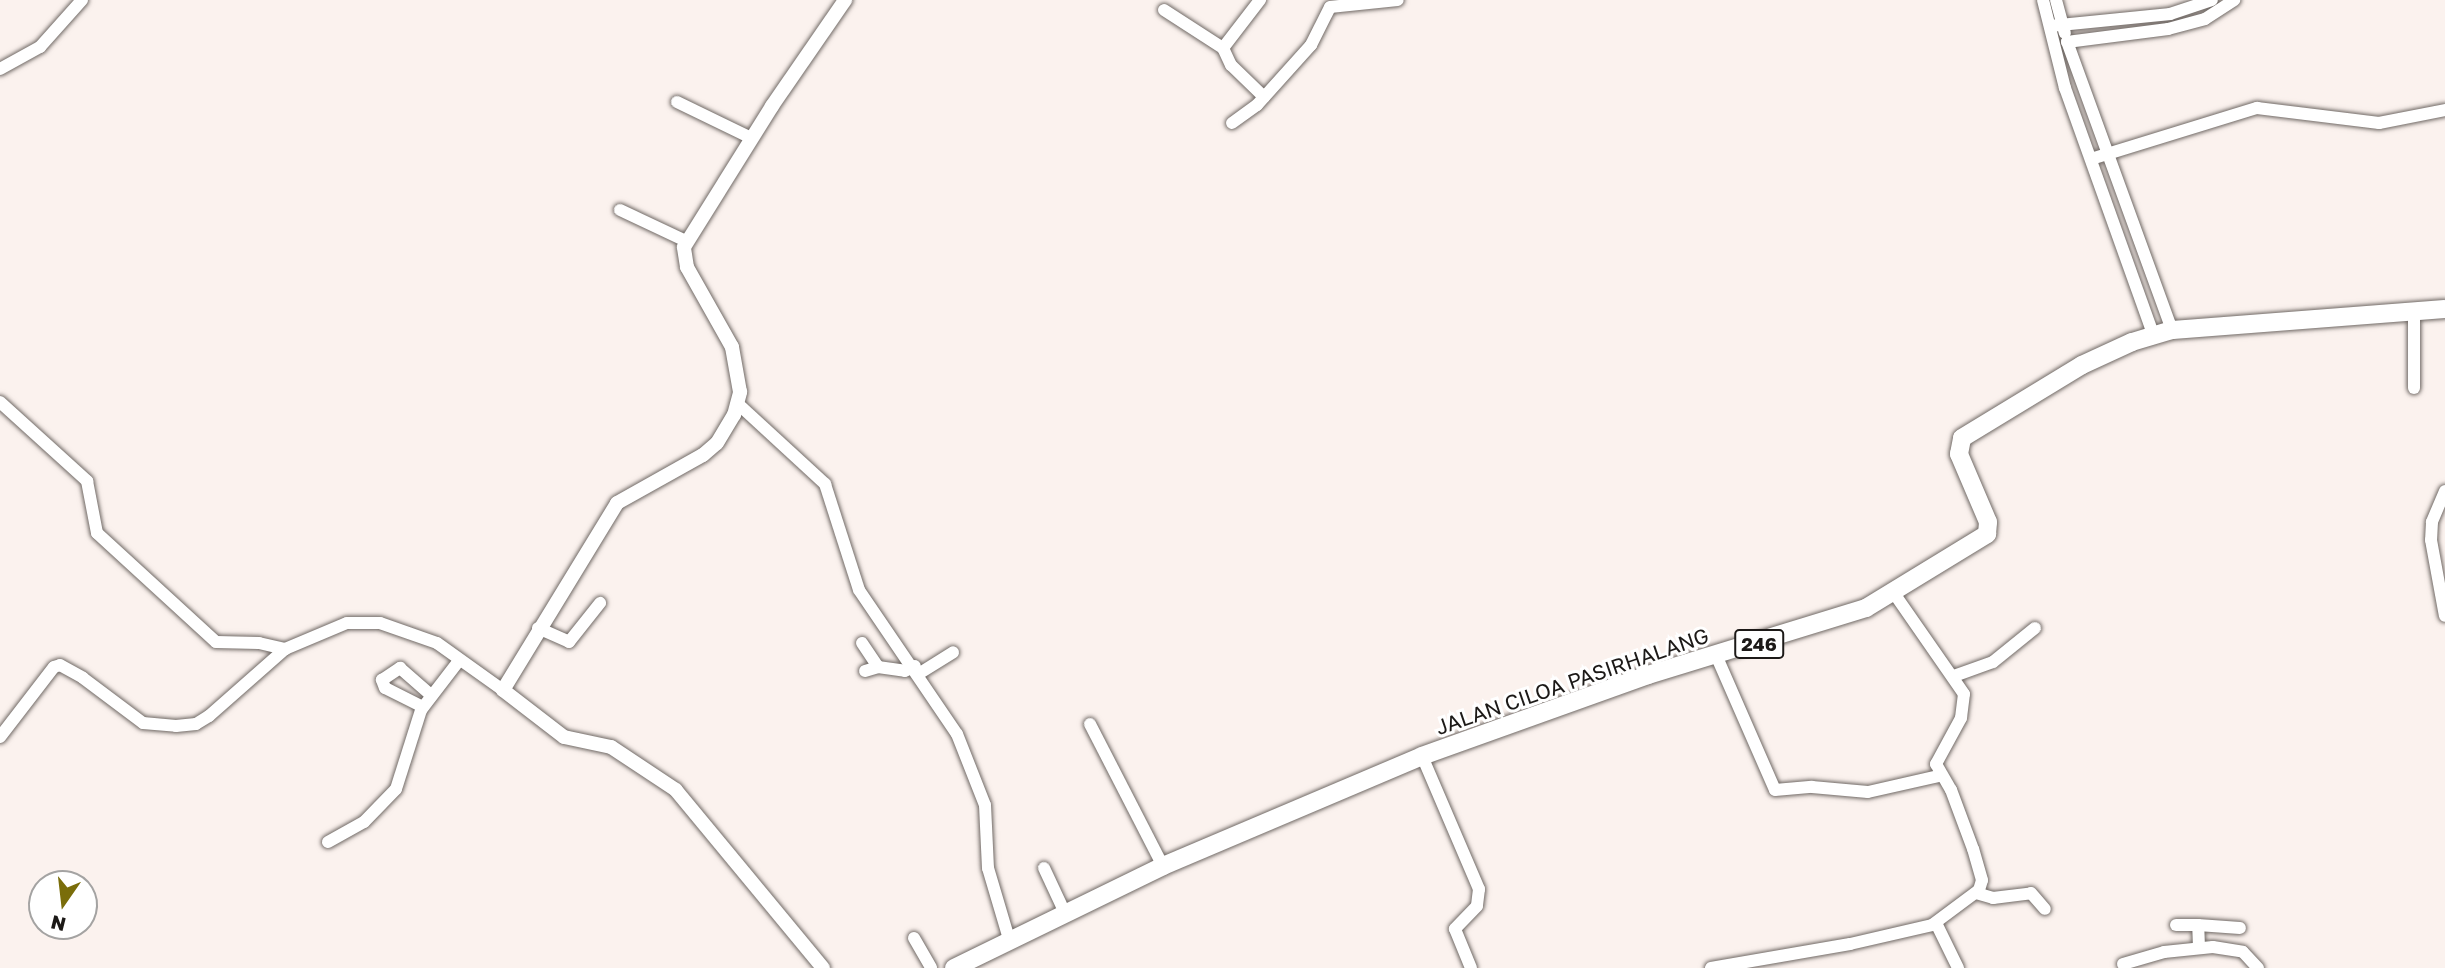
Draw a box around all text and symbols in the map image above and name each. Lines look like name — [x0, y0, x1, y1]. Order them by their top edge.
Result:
street label: JALAN CILOA PASIRHALANG — [1432, 622, 1712, 740]
road number: 246 — [1733, 628, 1785, 660]
north arrow — [28, 870, 98, 940]
text: N — [48, 911, 68, 937]

